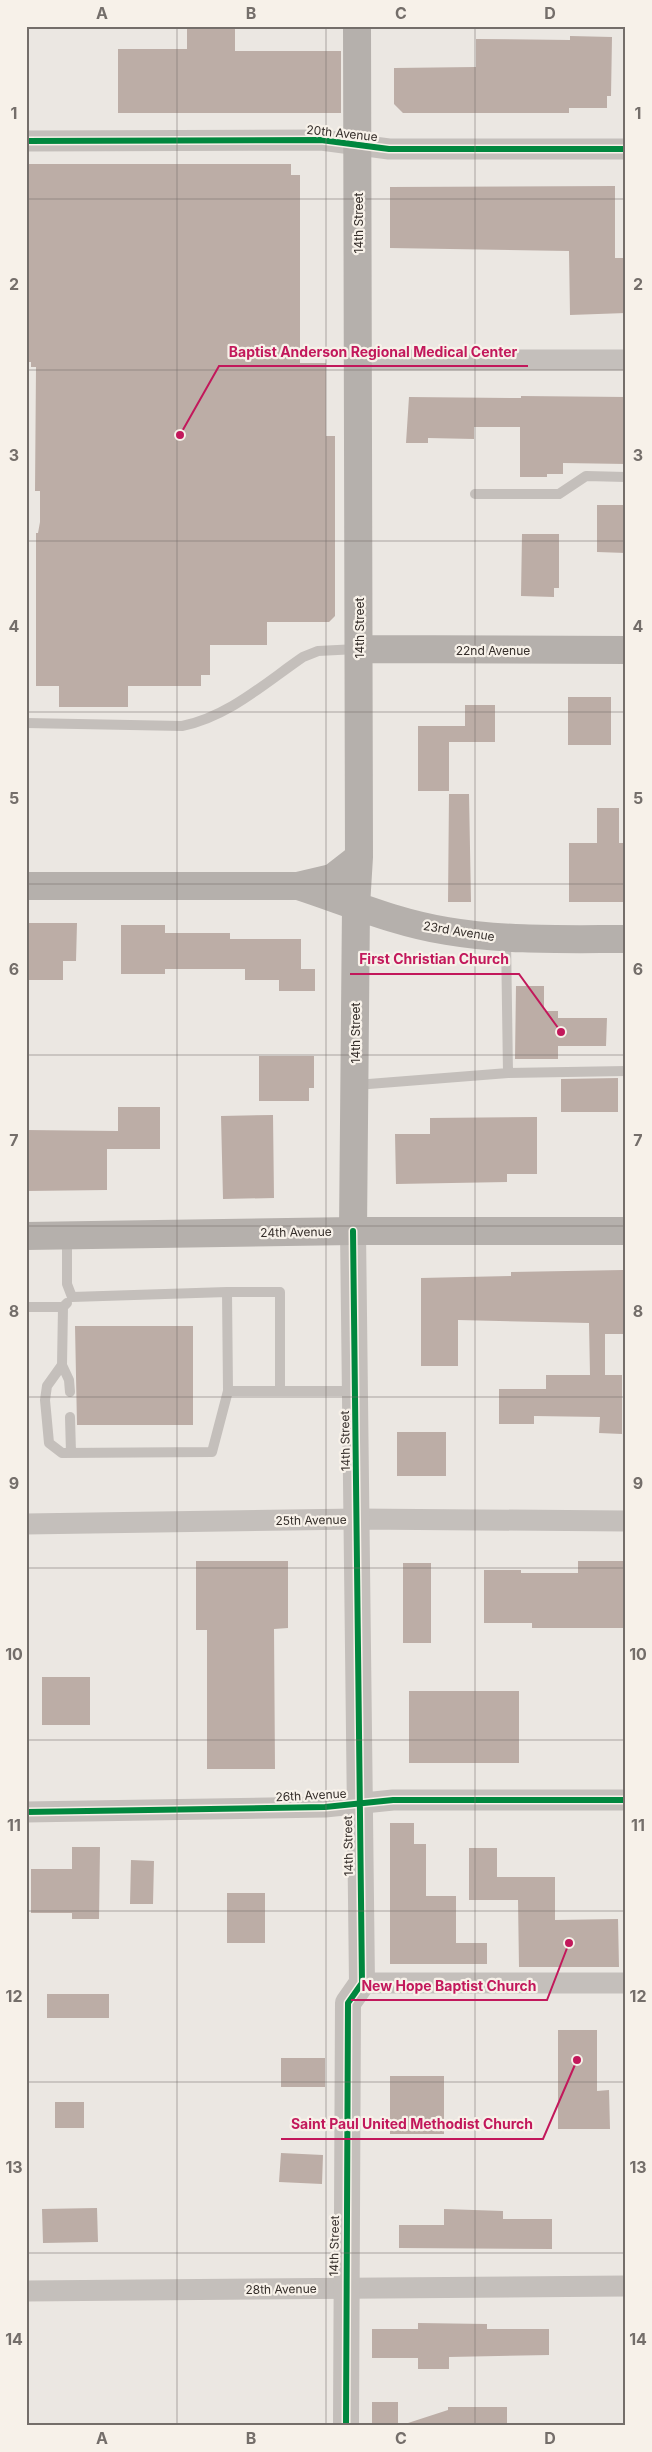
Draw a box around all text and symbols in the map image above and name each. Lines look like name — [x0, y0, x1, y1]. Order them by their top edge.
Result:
text: A — [96, 3, 108, 23]
text: B — [246, 3, 256, 23]
text: C — [395, 3, 407, 23]
text: D — [544, 3, 556, 23]
text: 1 — [11, 103, 17, 123]
text: 1 — [635, 103, 641, 123]
street label: 20th Avenue — [306, 122, 378, 144]
street label: 14th Street — [351, 192, 366, 253]
text: 2 — [9, 274, 19, 294]
text: 2 — [633, 274, 643, 294]
callout: Baptist Anderson Regional Medical Center — [219, 337, 528, 366]
text: Baptist Anderson Regional Medical Center — [229, 343, 518, 360]
text: 3 — [9, 445, 19, 465]
text: 3 — [633, 445, 643, 465]
street label: 14th Street — [352, 597, 367, 658]
text: 4 — [9, 616, 20, 636]
text: 4 — [633, 616, 644, 636]
street label: 22nd Avenue — [456, 643, 530, 658]
text: 5 — [9, 788, 19, 808]
text: 5 — [633, 788, 643, 808]
street label: 23rd Avenue — [422, 918, 496, 944]
callout: First Christian Church — [350, 945, 519, 974]
text: First Christian Church — [359, 950, 509, 967]
text: 6 — [9, 959, 19, 979]
text: 6 — [633, 959, 643, 979]
street label: 14th Street — [348, 1002, 363, 1063]
text: 7 — [9, 1130, 19, 1150]
text: 7 — [633, 1130, 643, 1150]
street label: 24th Avenue — [260, 1224, 332, 1240]
text: 8 — [9, 1301, 19, 1321]
text: 8 — [633, 1301, 643, 1321]
street label: 14th Street — [337, 1410, 353, 1472]
text: 9 — [9, 1473, 19, 1493]
text: 9 — [633, 1473, 643, 1493]
street label: 25th Avenue — [275, 1512, 347, 1528]
text: 10 — [5, 1644, 23, 1664]
text: 10 — [629, 1644, 647, 1664]
street label: 26th Avenue — [275, 1786, 347, 1804]
text: 11 — [7, 1815, 21, 1835]
street label: 14th Street — [340, 1815, 356, 1877]
text: 11 — [631, 1815, 645, 1835]
callout: New Hope Baptist Church — [351, 1971, 547, 2000]
text: New Hope Baptist Church — [361, 1977, 537, 1994]
text: 12 — [6, 1986, 22, 2006]
text: 12 — [630, 1986, 646, 2006]
callout: Saint Paul United Methodist Church — [281, 2110, 543, 2139]
text: Saint Paul United Methodist Church — [291, 2115, 533, 2132]
text: 13 — [5, 2157, 23, 2177]
text: 13 — [629, 2157, 647, 2177]
street label: 14th Street — [326, 2215, 342, 2277]
street label: 28th Avenue — [245, 2281, 317, 2297]
text: 14 — [5, 2329, 23, 2349]
text: 14 — [629, 2329, 647, 2349]
text: A — [96, 2428, 108, 2448]
text: B — [246, 2428, 256, 2448]
text: C — [395, 2428, 407, 2448]
text: D — [544, 2428, 556, 2448]

